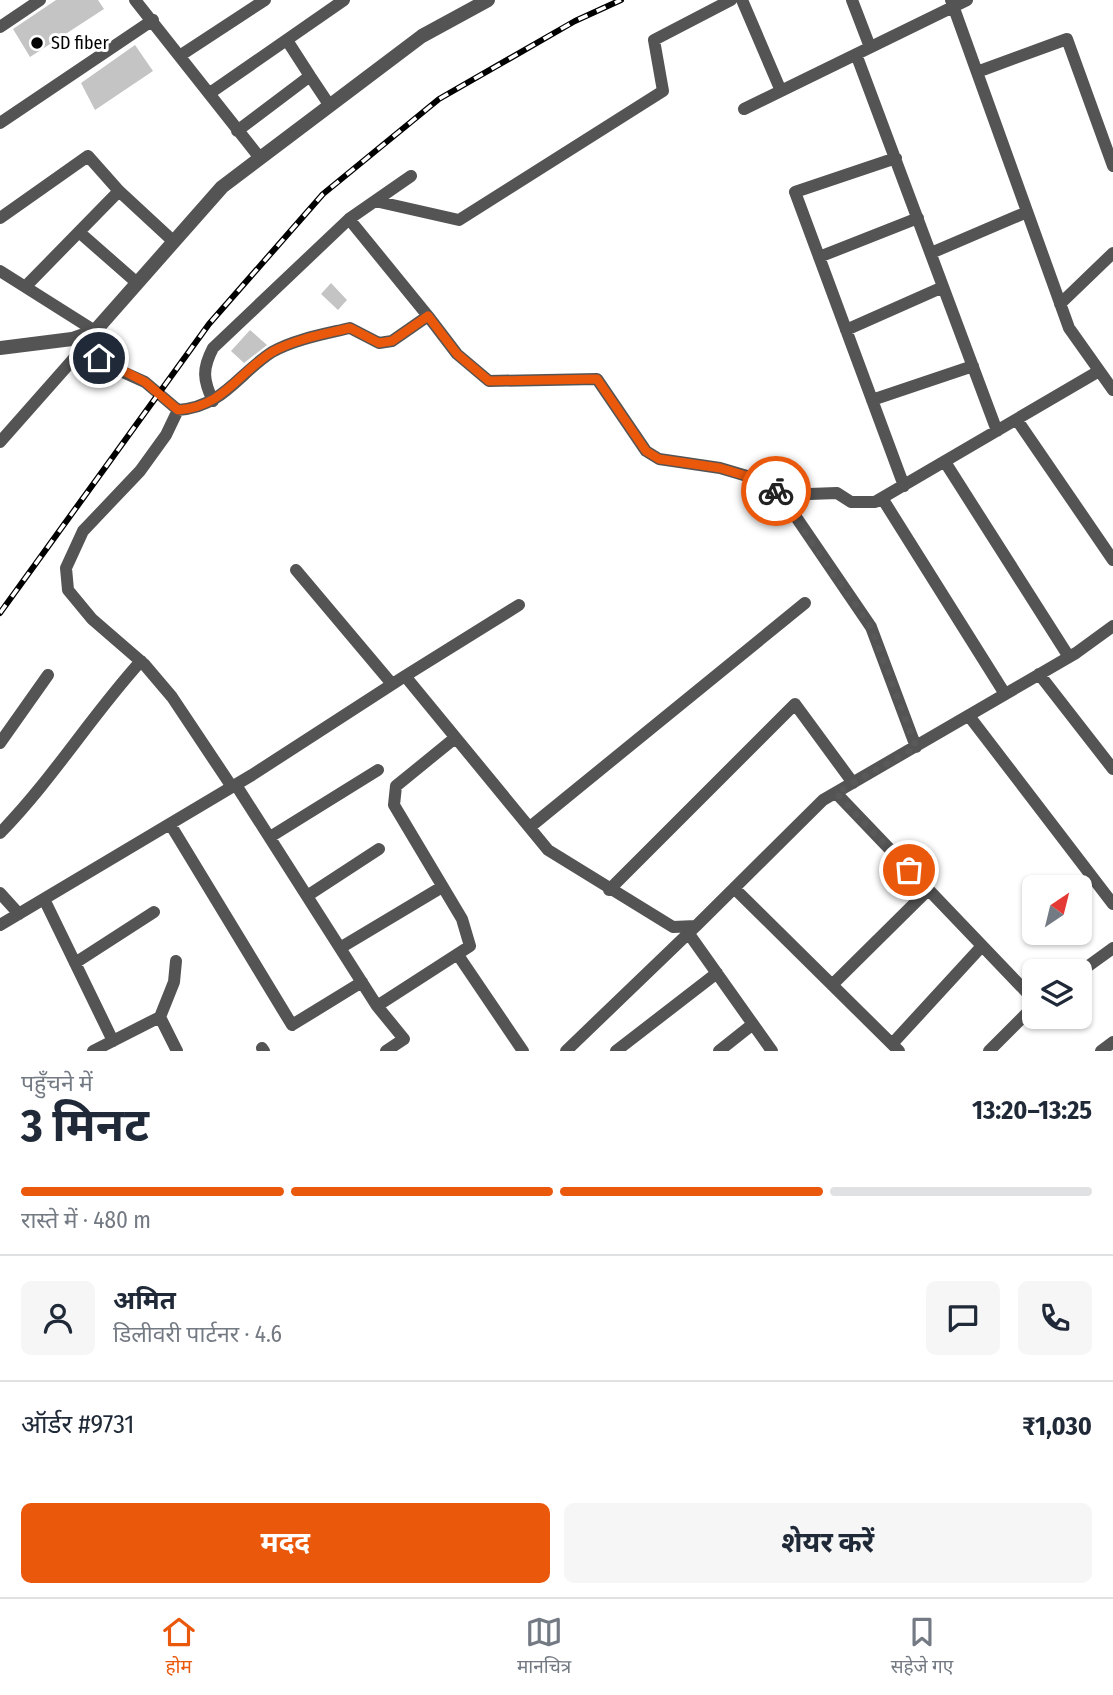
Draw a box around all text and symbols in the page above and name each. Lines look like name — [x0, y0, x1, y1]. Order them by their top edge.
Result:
place label: SD fiber — [51, 32, 109, 54]
marker: SD fiber — [29, 35, 45, 51]
pin — [69, 328, 129, 388]
icon: home — [80, 339, 118, 377]
courier — [741, 456, 811, 526]
icon: bike — [757, 472, 795, 510]
pin — [879, 840, 939, 900]
icon: bag — [890, 851, 928, 889]
north arrow — [1022, 875, 1092, 945]
map controls — [1022, 875, 1092, 1029]
button: layers — [1022, 959, 1092, 1029]
text: पहुँचने में — [21, 1069, 93, 1097]
text: 13:20–13:25 — [972, 1095, 1092, 1126]
text: 3 मिनट — [21, 1098, 149, 1153]
text: रास्ते में · 480 m — [21, 1206, 151, 1234]
button: person — [21, 1281, 95, 1355]
button: chat — [926, 1281, 1000, 1355]
button: phone — [1018, 1281, 1092, 1355]
text: अमित — [113, 1285, 176, 1316]
text: डिलीवरी पार्टनर · 4.6 — [113, 1320, 282, 1348]
text: ऑर्डर #9731 — [21, 1409, 134, 1440]
text: ₹1,030 — [1022, 1411, 1092, 1442]
button: मदद — [21, 1503, 550, 1583]
button: शेयर करें — [564, 1503, 1092, 1583]
tab: होम — [160, 1613, 198, 1681]
tab: मानचित्र — [517, 1613, 571, 1681]
tab: सहेजे गए — [891, 1613, 953, 1681]

